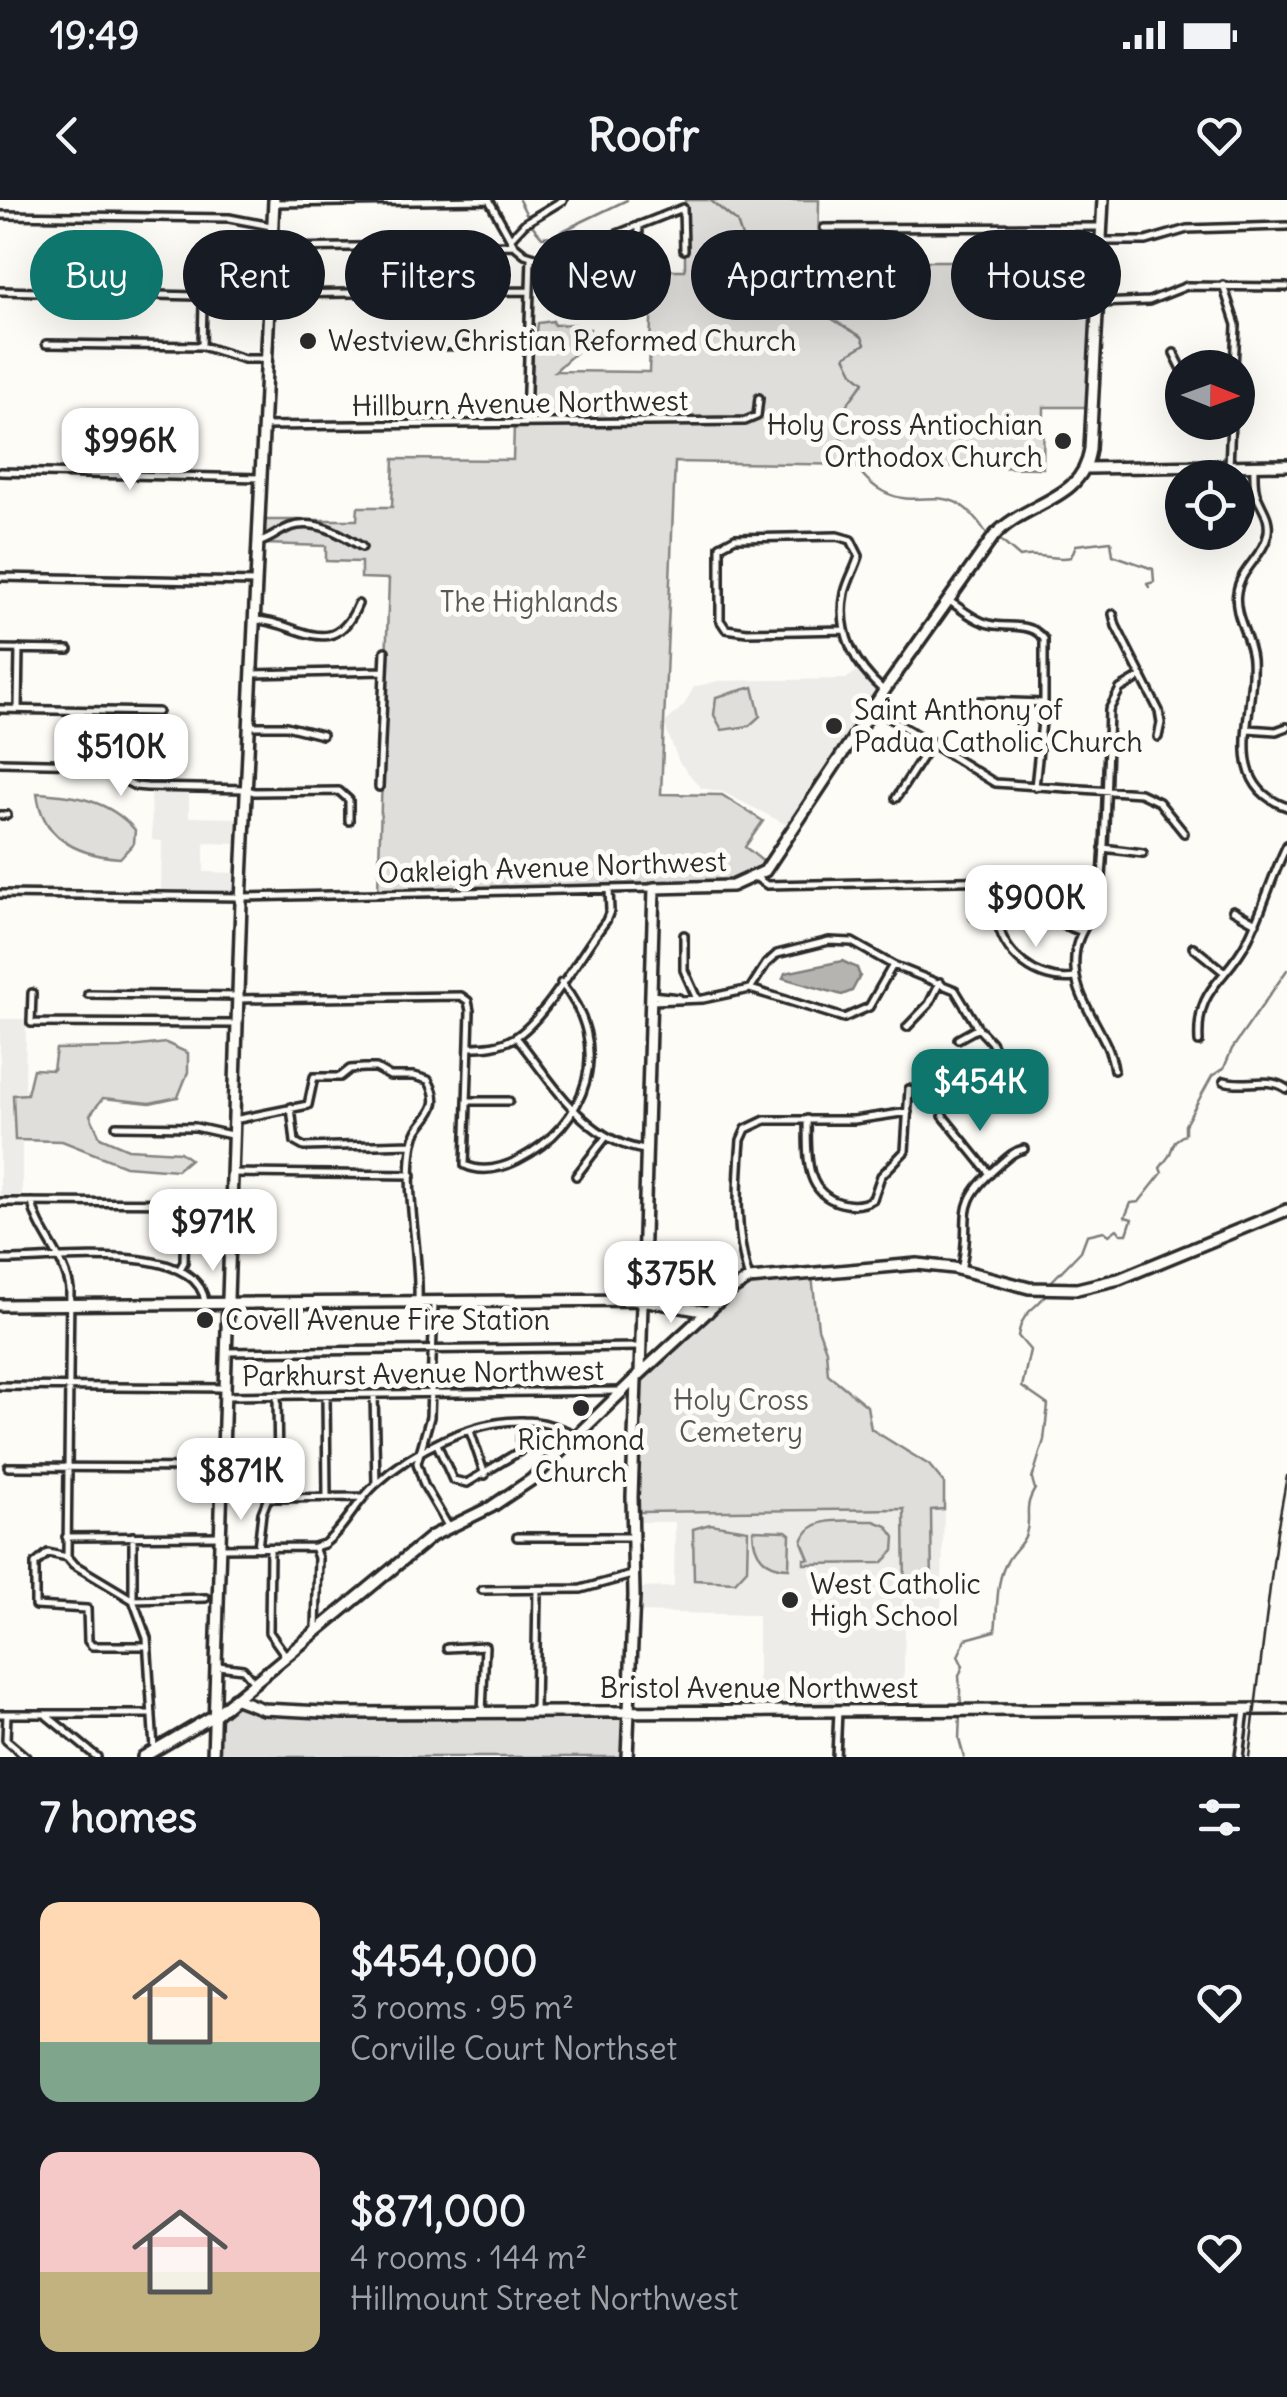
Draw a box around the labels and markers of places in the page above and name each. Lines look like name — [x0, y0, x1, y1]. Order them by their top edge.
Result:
place label: Westview Christian Reformed Church — [328, 323, 796, 359]
marker: Westview Christian Reformed Church — [297, 330, 319, 352]
place label: Holy Cross Antiochian Orthodox Church — [767, 407, 1043, 475]
pin: $996K — [60, 408, 200, 493]
marker: Holy Cross Antiochian Orthodox Church — [1052, 430, 1074, 452]
place label: Saint Anthony of Padua Catholic Church — [854, 692, 1143, 760]
pin: $510K — [51, 714, 191, 799]
marker: Saint Anthony of Padua Catholic Church — [823, 715, 845, 737]
pin: $900K — [966, 865, 1106, 950]
pin: $454K — [910, 1049, 1050, 1134]
pin: $971K — [143, 1189, 283, 1274]
pin: $375K — [601, 1241, 741, 1326]
place label: Covell Avenue Fire Station — [225, 1302, 550, 1338]
marker: Covell Avenue Fire Station — [194, 1309, 216, 1331]
marker: Richmond Church — [570, 1397, 592, 1419]
place label: Richmond Church — [517, 1422, 645, 1490]
pin: $871K — [171, 1438, 311, 1523]
place label: West Catholic High School — [810, 1566, 981, 1634]
marker: West Catholic High School — [779, 1589, 801, 1611]

